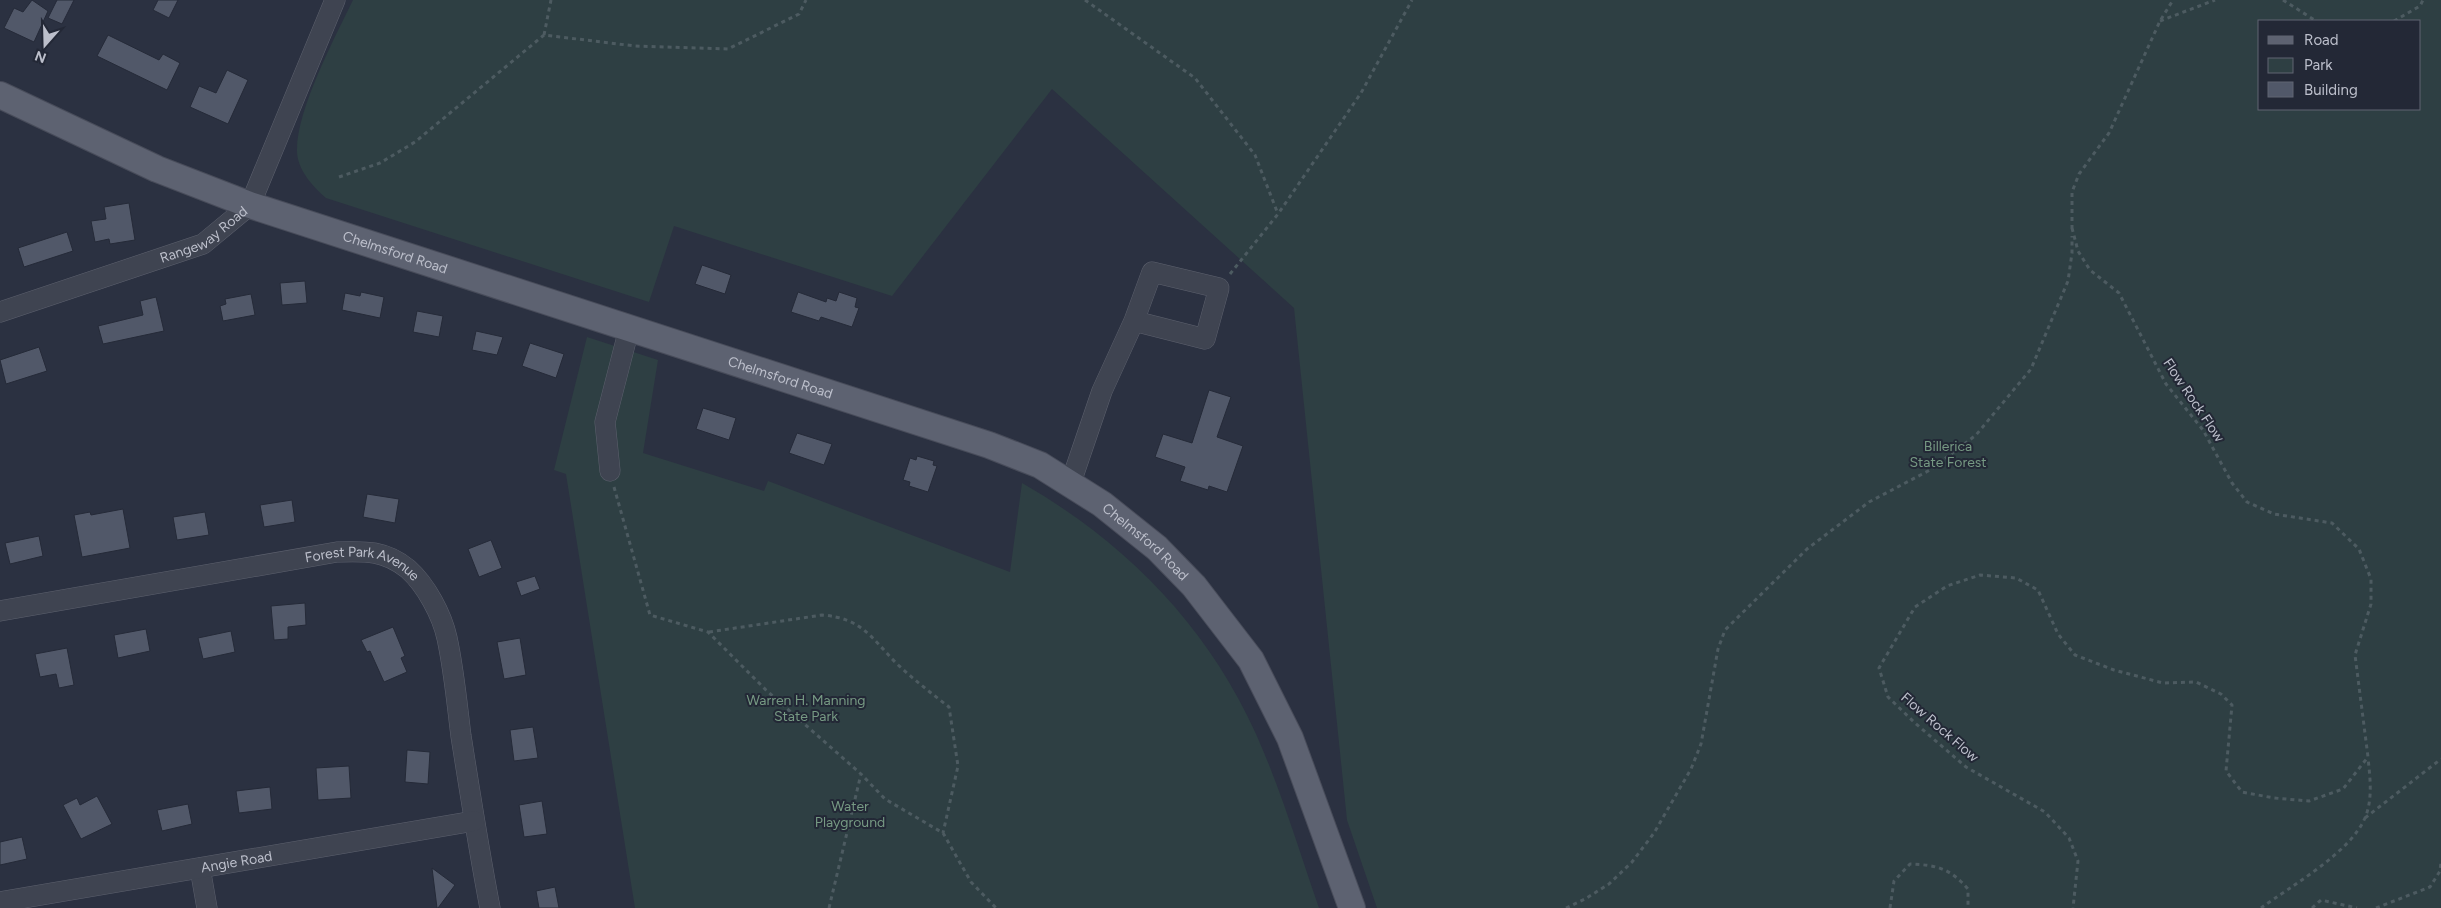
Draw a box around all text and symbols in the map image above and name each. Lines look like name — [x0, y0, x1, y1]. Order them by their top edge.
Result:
north arrow — [20, 20, 70, 70]
legend — [2258, 20, 2421, 110]
text: Road — [2304, 31, 2339, 49]
text: N — [33, 47, 49, 67]
text: Park — [2304, 56, 2333, 74]
text: Building — [2304, 81, 2358, 99]
street label: Rangeway Road — [158, 203, 251, 267]
street label: Chelmsford Road — [341, 228, 450, 278]
street label: Chelmsford Road — [726, 353, 835, 403]
street label: Flow Rock Flow — [2159, 355, 2228, 445]
park label: Billerica State Forest — [1909, 438, 1987, 471]
street label: Chelmsford Road — [1099, 500, 1192, 584]
street label: Forest Park Avenue — [304, 544, 423, 585]
street label: Flow Rock Flow — [1897, 689, 1982, 766]
park label: Warren H. Manning State Park — [746, 692, 866, 725]
park label: Water Playground — [815, 798, 885, 831]
street label: Angie Road — [200, 848, 274, 877]

